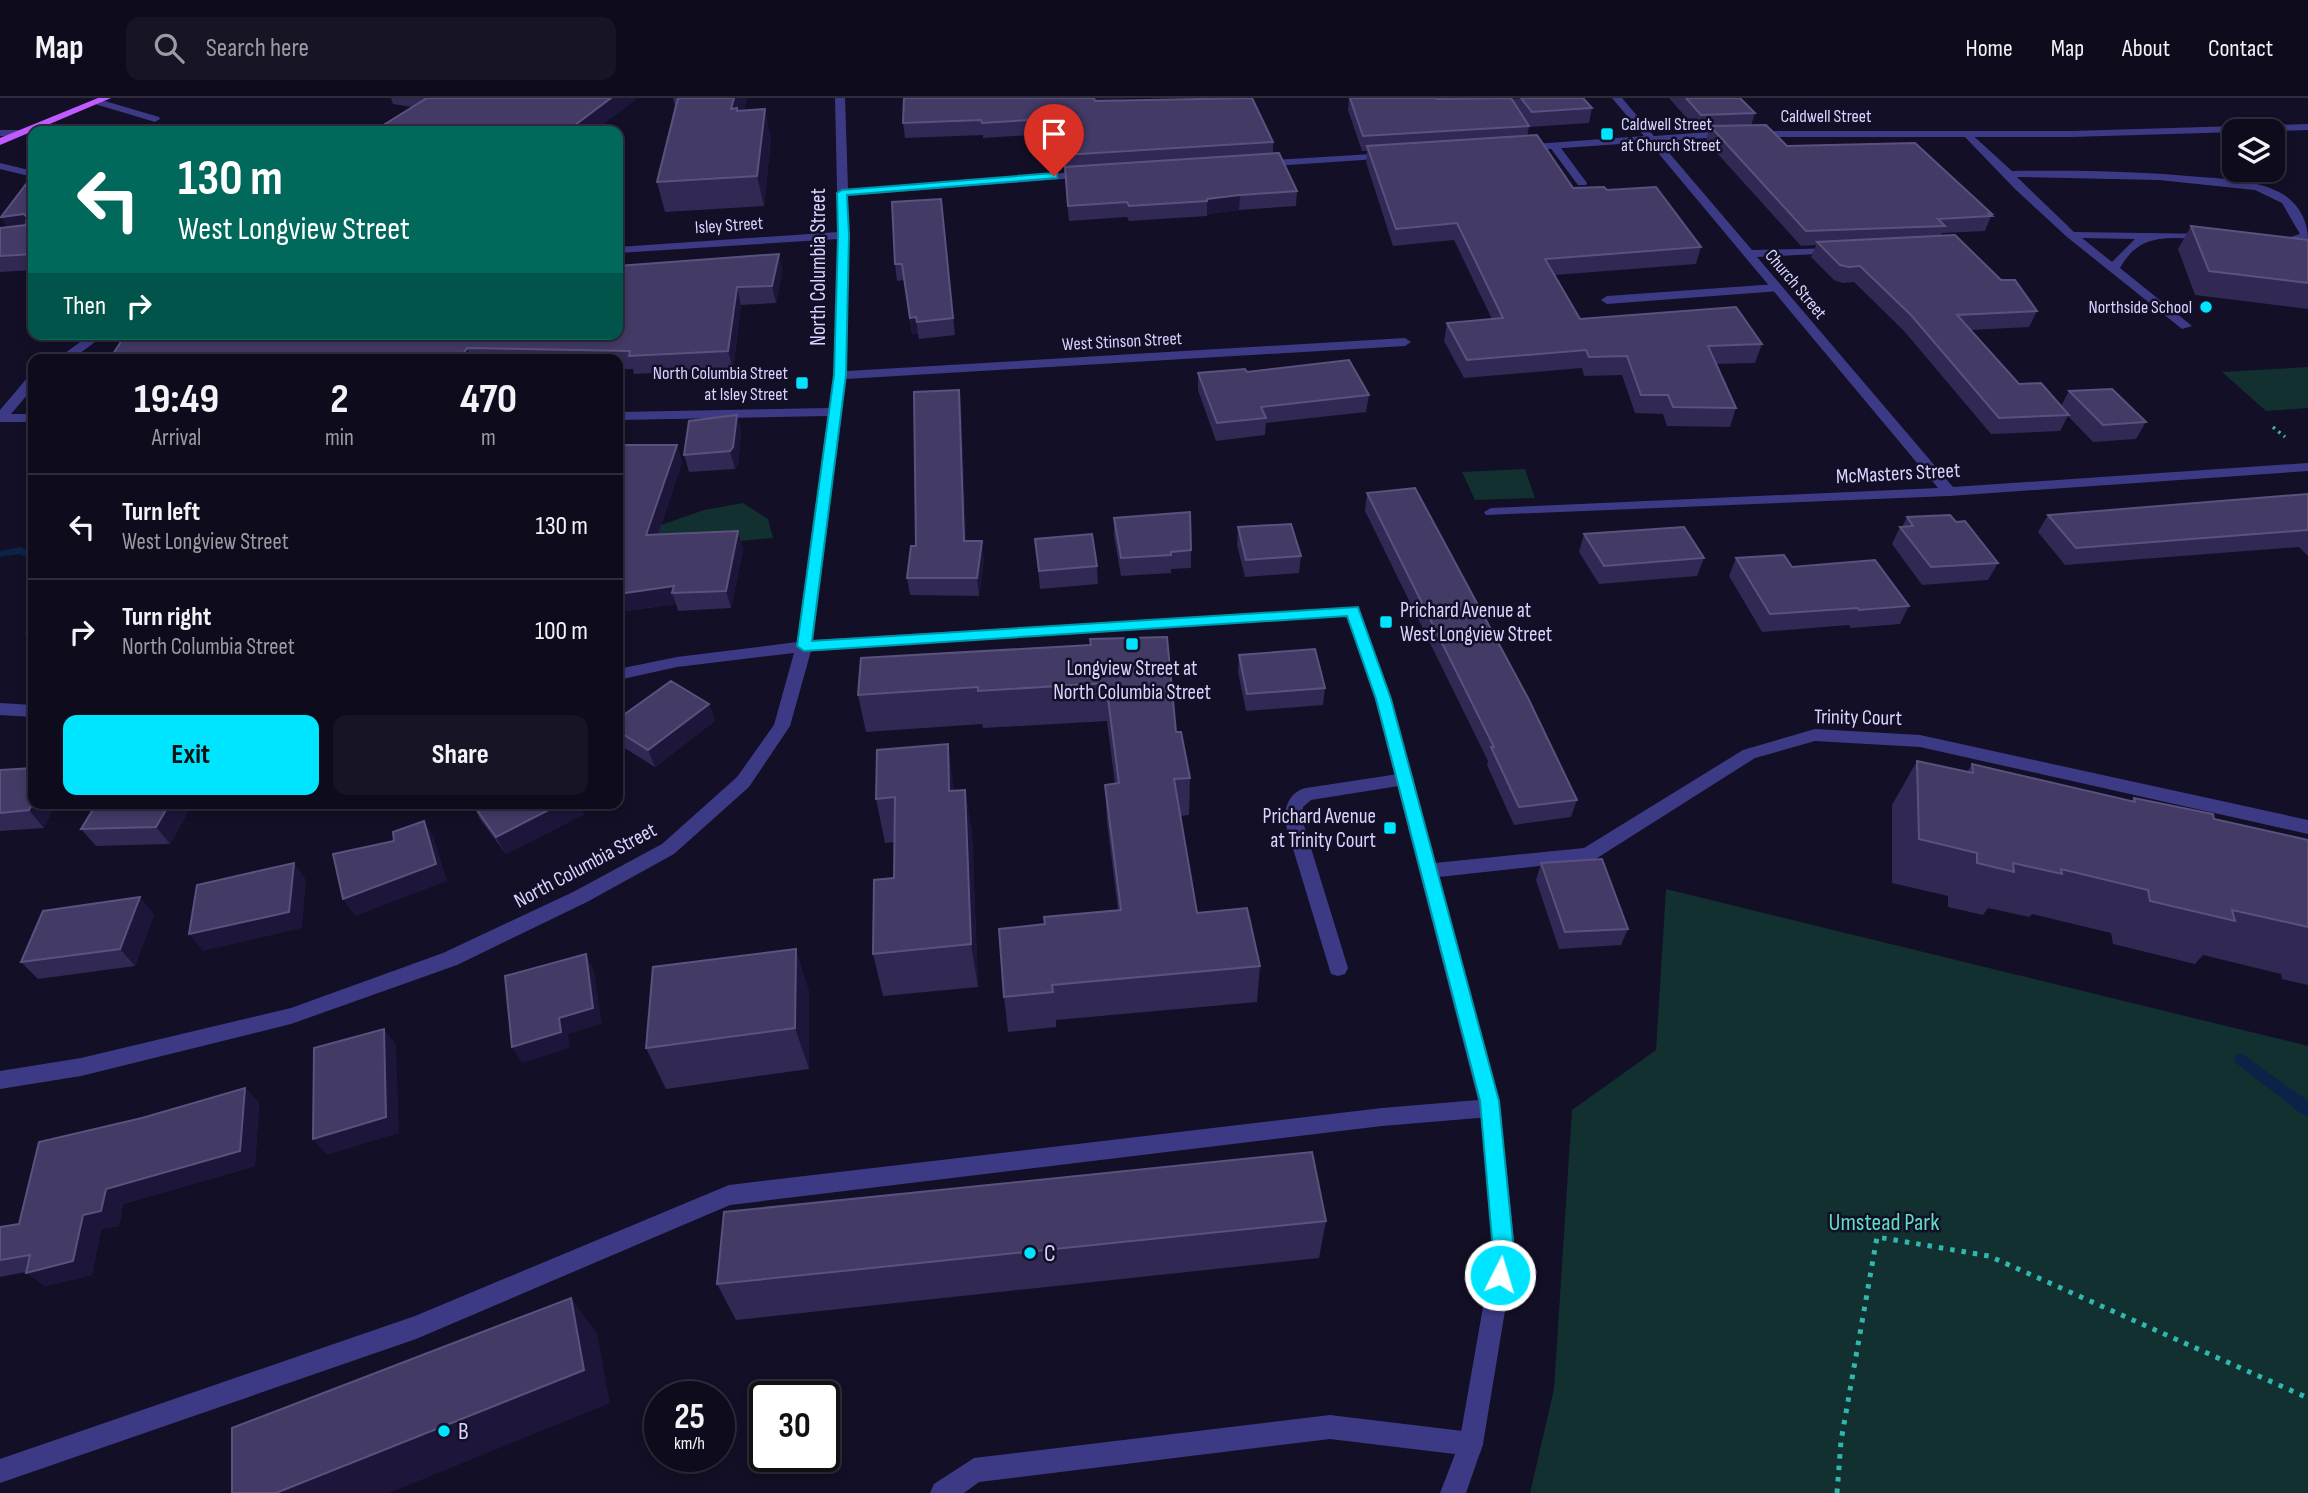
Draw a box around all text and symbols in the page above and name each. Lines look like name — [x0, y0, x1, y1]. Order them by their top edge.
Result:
search box — [126, 17, 616, 80]
text: Map — [35, 28, 84, 68]
icon: search — [150, 29, 188, 67]
text: Search here — [206, 33, 309, 64]
text: Home — [1965, 34, 2013, 63]
text: Map — [2051, 34, 2084, 63]
text: About — [2122, 34, 2170, 63]
text: Contact — [2208, 34, 2273, 63]
pin — [1024, 104, 1084, 176]
street label: Caldwell Street — [1780, 106, 1872, 127]
place label: Caldwell Street at Church Street — [1621, 114, 1721, 156]
icon: arrive — [1035, 115, 1073, 153]
map controls — [2222, 119, 2285, 182]
button: layers — [2222, 119, 2285, 182]
marker: Caldwell Street at Church Street — [1599, 126, 1615, 142]
text: 130 m — [178, 150, 283, 209]
icon: left — [63, 154, 154, 245]
street label: North Columbia Street — [806, 188, 831, 346]
text: West Longview Street — [178, 210, 410, 249]
street label: Isley Street — [694, 213, 764, 238]
street label: Church Street — [1760, 245, 1831, 324]
icon: right — [120, 287, 158, 325]
text: Then — [63, 291, 106, 322]
place label: Northside School — [2088, 297, 2192, 318]
marker: Northside School — [2198, 299, 2214, 315]
street label: West Stinson Street — [1061, 328, 1183, 355]
place label: North Columbia Street at Isley Street — [653, 363, 788, 405]
text: 19:49 — [134, 374, 219, 425]
text: 2 — [330, 374, 349, 425]
text: 470 — [460, 374, 517, 425]
marker: North Columbia Street at Isley Street — [794, 375, 810, 391]
text: Arrival — [152, 424, 201, 452]
text: min — [325, 424, 354, 452]
text: m — [481, 424, 496, 452]
street label: McMasters Street — [1835, 458, 1961, 489]
text: Turn left — [122, 497, 200, 528]
icon: left — [63, 508, 101, 546]
text: 130 m — [536, 511, 588, 542]
text: West Longview Street — [122, 528, 289, 556]
place label: Prichard Avenue at West Longview Street — [1400, 598, 1552, 647]
text: Turn right — [122, 602, 211, 633]
icon: right — [63, 613, 101, 651]
marker: Prichard Avenue at West Longview Street — [1378, 614, 1394, 630]
text: 100 m — [535, 616, 588, 647]
text: North Columbia Street — [122, 633, 295, 661]
marker: Longview Street at North Columbia Street — [1124, 636, 1140, 652]
place label: Longview Street at North Columbia Street — [1053, 656, 1211, 705]
street label: Trinity Court — [1814, 704, 1902, 731]
button: Exit — [63, 715, 319, 795]
button: Share — [333, 715, 588, 795]
place label: Prichard Avenue at Trinity Court — [1263, 804, 1376, 853]
street label: North Columbia Street — [510, 817, 661, 913]
marker: Prichard Avenue at Trinity Court — [1382, 820, 1398, 836]
park label: Umstead Park — [1829, 1208, 1939, 1237]
position arrow — [1463, 1238, 1537, 1312]
place label: C — [1044, 1239, 1056, 1268]
marker: C — [1022, 1245, 1038, 1261]
speed limit sign: 30 — [749, 1381, 840, 1472]
text: 25 — [674, 1396, 705, 1439]
place label: B — [458, 1417, 469, 1446]
marker: B — [436, 1423, 452, 1439]
text: km/h — [674, 1433, 705, 1454]

